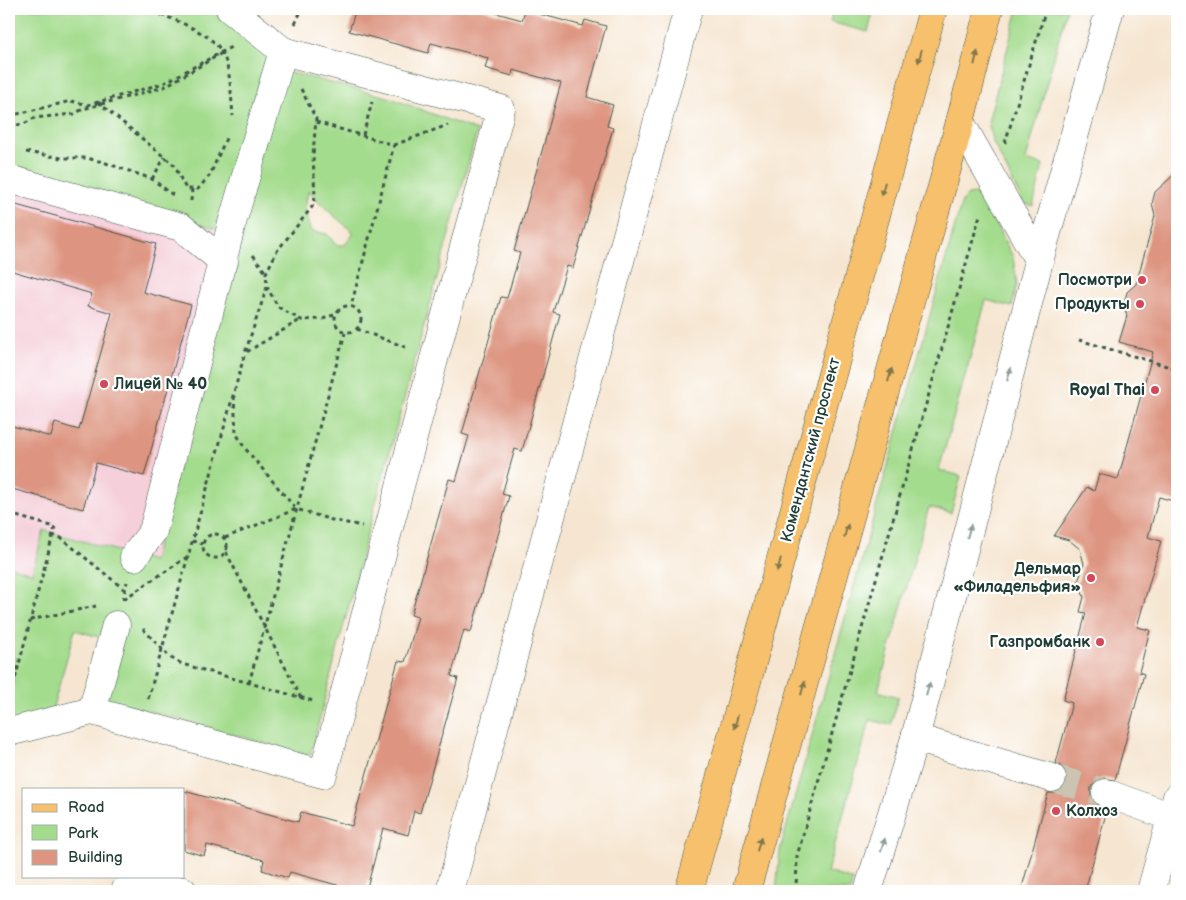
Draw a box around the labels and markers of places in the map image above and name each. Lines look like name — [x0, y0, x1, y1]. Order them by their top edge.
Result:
place label: Посмотри — [1058, 271, 1132, 290]
marker: Посмотри — [1136, 274, 1148, 286]
place label: Продукты — [1055, 295, 1130, 314]
marker: Продукты — [1134, 298, 1146, 310]
place label: Лицей № 40 — [113, 375, 207, 394]
marker: Лицей № 40 — [98, 378, 110, 390]
place label: Royal Thai — [1069, 381, 1145, 400]
marker: Royal Thai — [1149, 384, 1161, 396]
place label: Дельмар «Филадельфия» — [953, 560, 1082, 597]
marker: Дельмар «Филадельфия» — [1085, 572, 1097, 584]
place label: Газпромбанк — [989, 633, 1090, 652]
marker: Газпромбанк — [1094, 636, 1106, 648]
place label: Колхоз — [1066, 802, 1118, 821]
marker: Колхоз — [1050, 805, 1062, 817]

